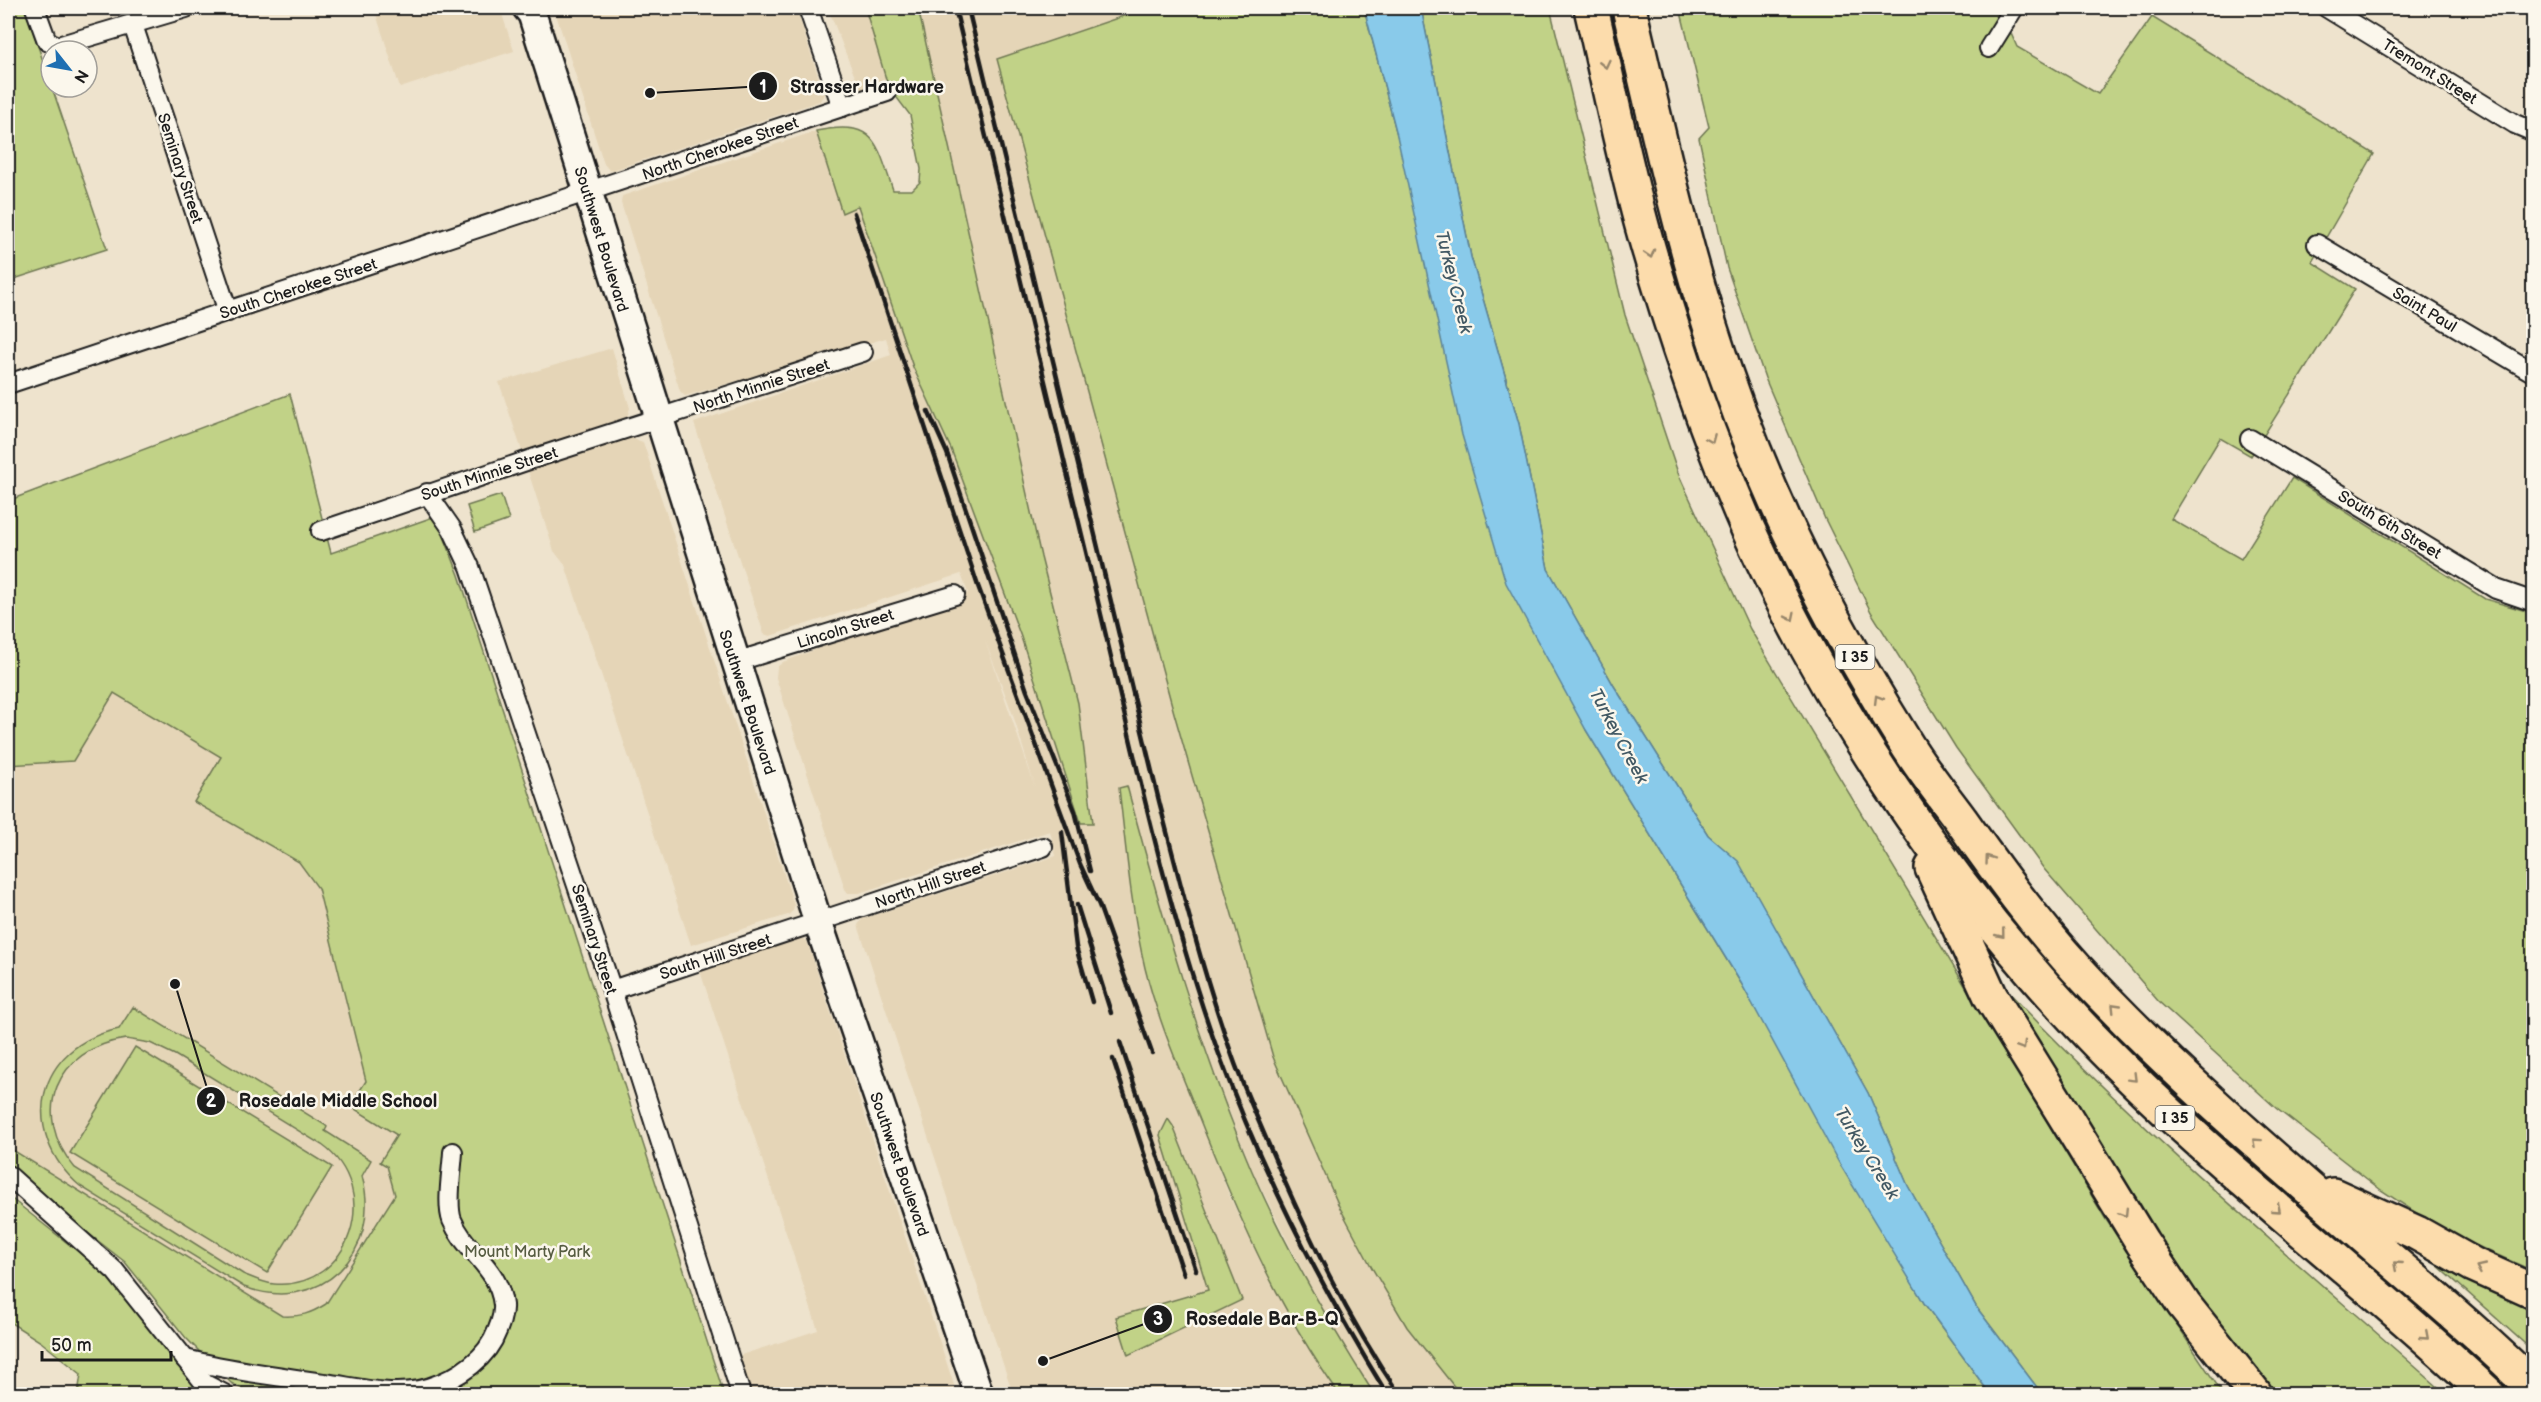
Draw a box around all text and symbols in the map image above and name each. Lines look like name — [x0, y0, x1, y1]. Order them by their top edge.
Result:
street label: Tremont Street — [2378, 36, 2480, 109]
north arrow — [39, 39, 99, 99]
one-way arrow — [1597, 59, 1610, 69]
text: N — [69, 66, 92, 86]
callout: Strasser Hardware — [748, 68, 956, 104]
text: 1 — [759, 77, 767, 98]
text: Strasser Hardware — [790, 77, 944, 98]
street label: Seminary Street — [153, 111, 206, 226]
street label: North Cherokee Street — [640, 114, 801, 185]
street label: Southwest Boulevard — [569, 164, 632, 315]
water label: Turkey Creek — [1431, 229, 1477, 337]
one-way arrow — [1643, 248, 1655, 259]
street label: South Cherokee Street — [217, 255, 380, 324]
street label: Saint Paul — [2389, 284, 2460, 337]
street label: North Minnie Street — [691, 355, 832, 417]
one-way arrow — [1704, 433, 1716, 444]
street label: South Minnie Street — [419, 443, 560, 505]
street label: South 6th Street — [2334, 487, 2444, 564]
street label: Lincoln Street — [795, 606, 896, 653]
one-way arrow — [1784, 610, 1796, 621]
street label: Southwest Boulevard — [714, 628, 779, 777]
road number: I 35 — [1836, 645, 1874, 669]
water label: Turkey Creek — [1585, 685, 1653, 788]
one-way arrow — [1874, 695, 1886, 705]
one-way arrow — [1985, 855, 1996, 866]
street label: North Hill Street — [873, 858, 988, 913]
street label: Seminary Street — [567, 882, 620, 997]
one-way arrow — [1994, 927, 2005, 938]
street label: South Hill Street — [657, 930, 774, 984]
one-way arrow — [2111, 1004, 2122, 1014]
one-way arrow — [2014, 1040, 2026, 1050]
one-way arrow — [2125, 1070, 2136, 1081]
callout: Rosedale Middle School — [196, 1083, 449, 1119]
street label: Southwest Boulevard — [865, 1090, 932, 1239]
text: 2 — [206, 1091, 217, 1112]
text: Rosedale Middle School — [239, 1091, 437, 1112]
water label: Turkey Creek — [1830, 1103, 1904, 1204]
road number: I 35 — [2156, 1106, 2194, 1130]
one-way arrow — [2252, 1138, 2263, 1149]
one-way arrow — [2270, 1202, 2281, 1213]
one-way arrow — [2116, 1207, 2128, 1217]
park label: Mount Marty Park — [464, 1243, 590, 1262]
one-way arrow — [2393, 1261, 2404, 1272]
one-way arrow — [2476, 1263, 2487, 1275]
callout: Rosedale Bar-B-Q — [1143, 1301, 1350, 1337]
text: 3 — [1153, 1309, 1163, 1330]
text: Rosedale Bar-B-Q — [1186, 1309, 1339, 1330]
scale bar — [42, 1324, 171, 1362]
one-way arrow — [2418, 1329, 2429, 1340]
text: 50 m — [51, 1335, 92, 1356]

